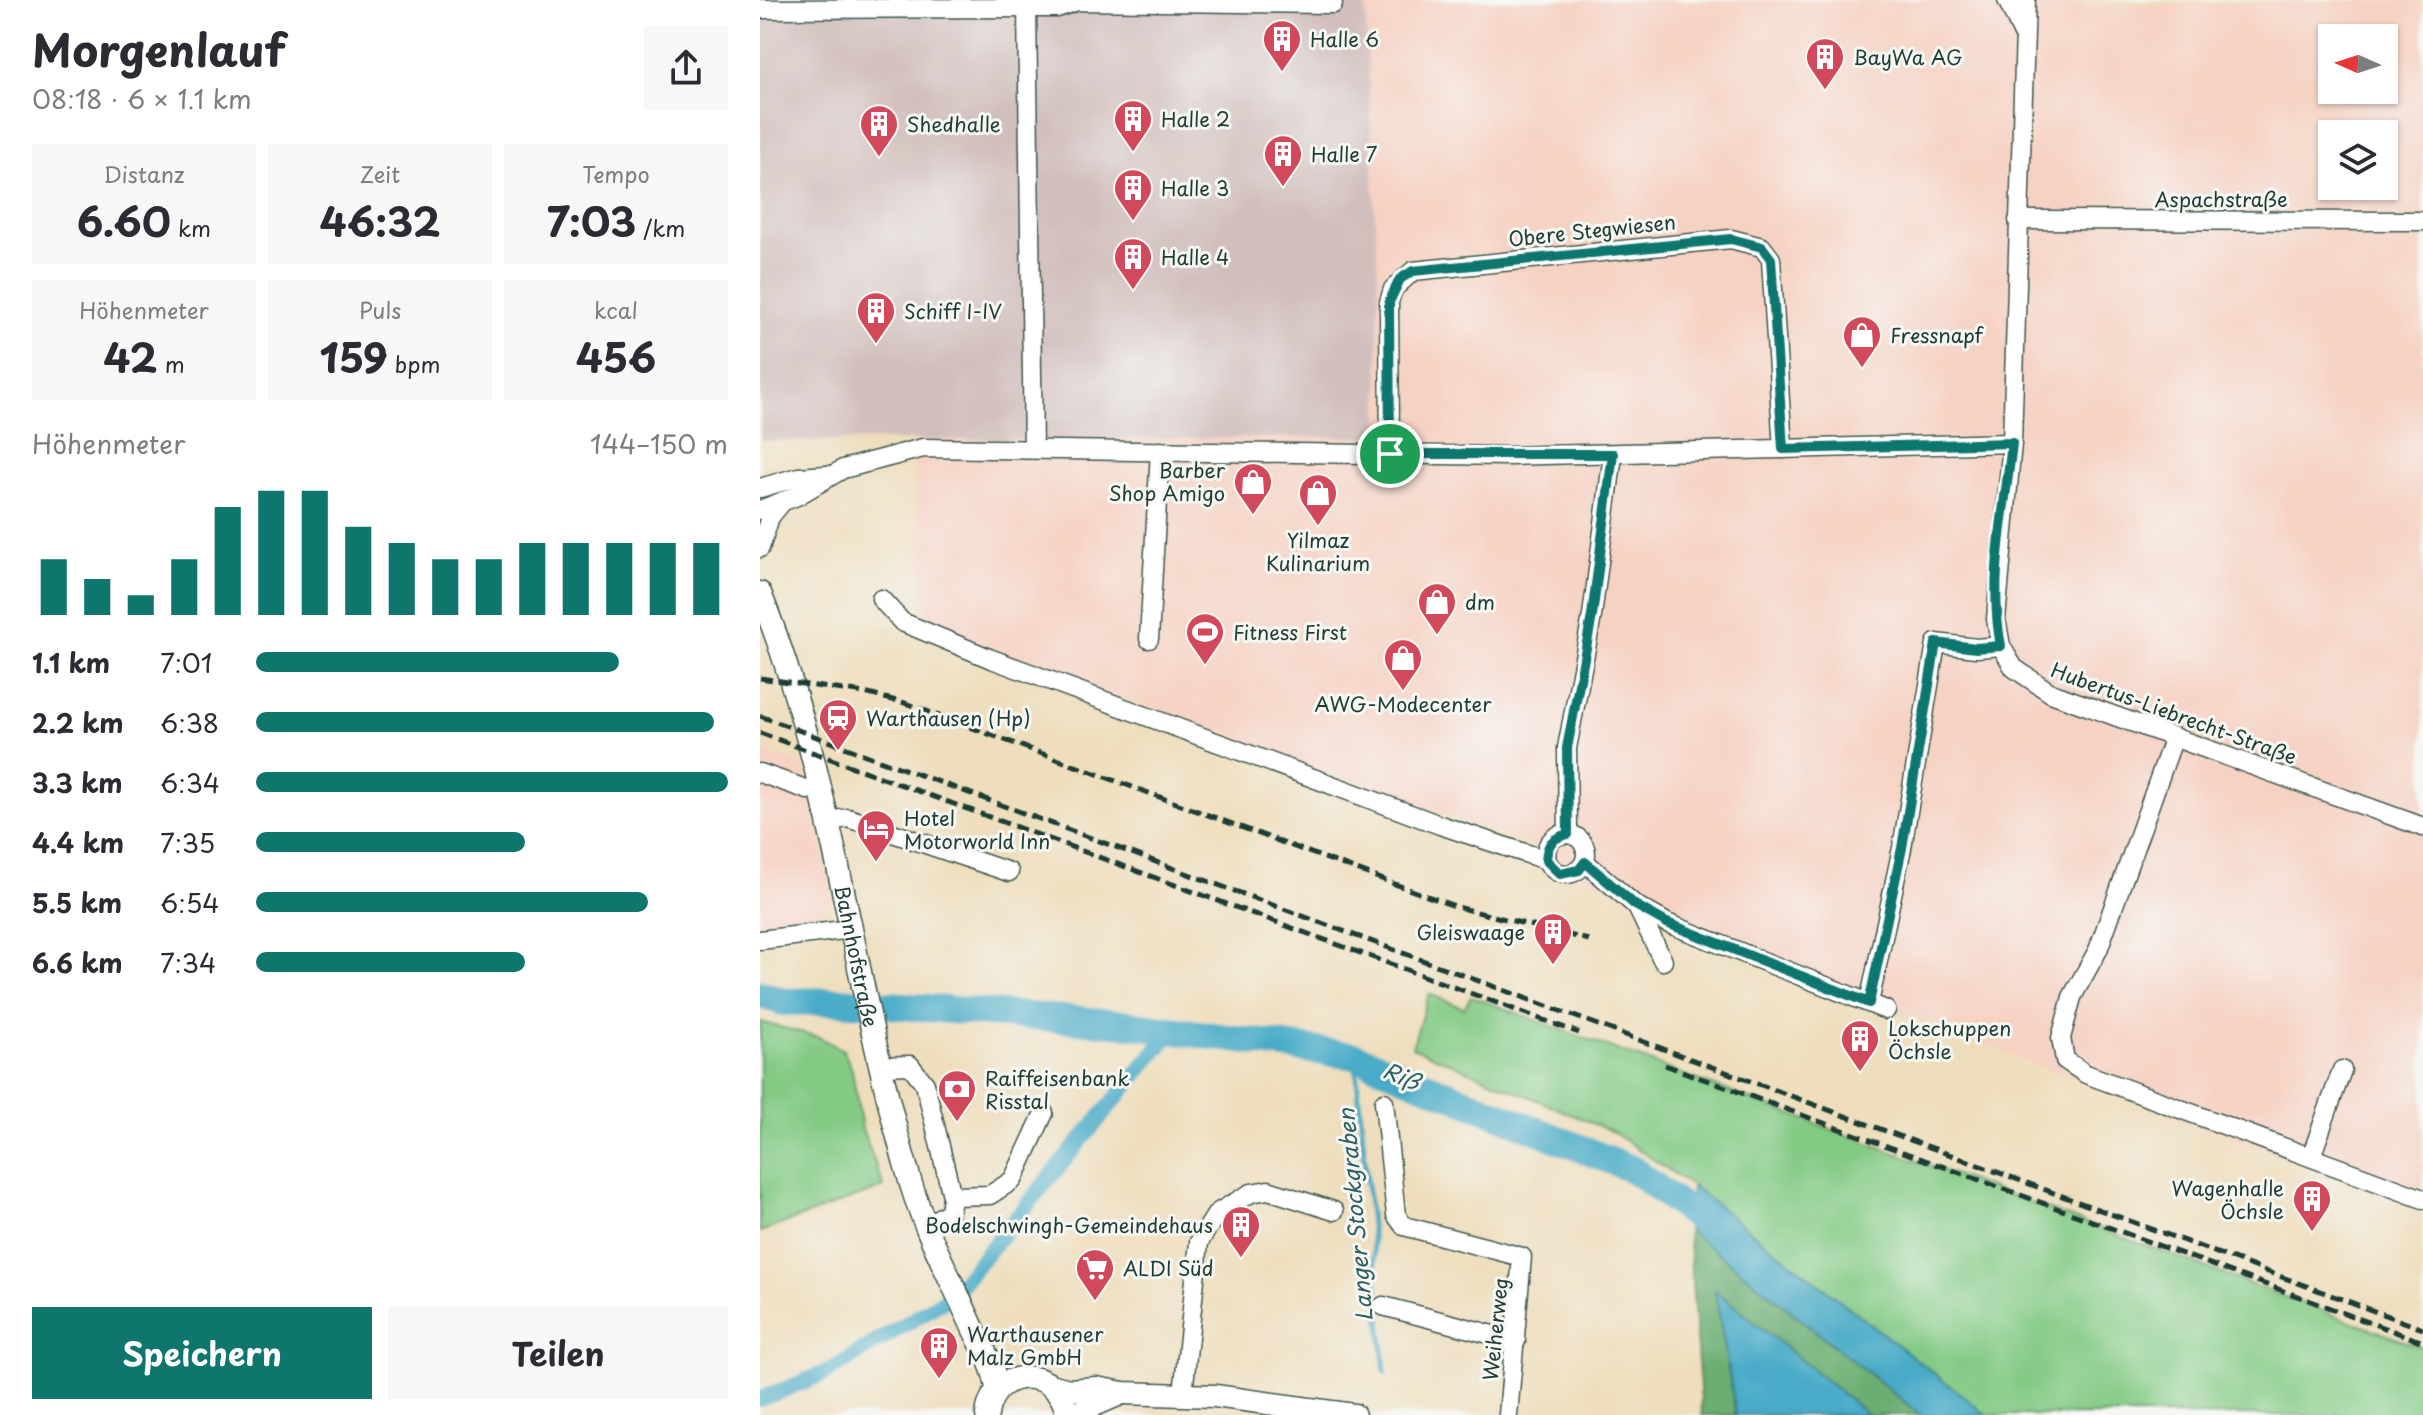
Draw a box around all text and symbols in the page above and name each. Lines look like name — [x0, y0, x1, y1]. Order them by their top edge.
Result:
text: Morgenlauf — [32, 16, 286, 82]
building icon: Halle 6 — [1261, 18, 1303, 73]
place label: Halle 6 — [1310, 24, 1379, 54]
north arrow — [2318, 24, 2398, 104]
map controls — [2318, 24, 2398, 200]
button: share — [644, 26, 728, 110]
building icon: BayWa AG — [1804, 36, 1846, 91]
place label: BayWa AG — [1853, 42, 1962, 72]
text: 08:18 · 6 × 1.1 km — [32, 79, 252, 118]
building icon: Halle 2 — [1112, 98, 1154, 153]
building icon: Shedhalle — [858, 103, 900, 158]
place label: Halle 2 — [1161, 104, 1230, 134]
place label: Shedhalle — [907, 109, 1001, 139]
button: layers — [2318, 120, 2398, 200]
building icon: Halle 7 — [1262, 133, 1304, 188]
place label: Halle 7 — [1311, 139, 1377, 169]
text: Distanz — [104, 157, 184, 190]
text: Zeit — [360, 157, 400, 190]
text: Tempo — [582, 157, 650, 190]
building icon: Halle 3 — [1112, 167, 1154, 222]
place label: Halle 3 — [1161, 173, 1229, 203]
street label: Aspachstraße — [2154, 184, 2288, 214]
text: 6.60 — [77, 190, 171, 251]
text: 46:32 — [319, 190, 441, 251]
text: 7:03 — [547, 190, 636, 251]
street label: Obere Stegwiesen — [1507, 206, 1677, 254]
text: km — [171, 211, 211, 244]
text: /km — [636, 211, 685, 244]
building icon: Halle 4 — [1112, 236, 1154, 291]
place label: Halle 4 — [1161, 242, 1229, 272]
building icon: Schiff I-IV — [855, 290, 897, 345]
text: Höhenmeter — [79, 293, 209, 326]
text: Puls — [359, 293, 401, 326]
text: kcal — [594, 293, 638, 326]
place label: Schiff I-IV — [904, 296, 1002, 326]
shop icon: Fressnapf — [1841, 314, 1883, 369]
place label: Fressnapf — [1890, 320, 1985, 350]
text: 42 — [103, 326, 158, 387]
text: 159 — [320, 326, 388, 387]
text: 456 — [576, 326, 656, 387]
text: m — [158, 347, 185, 380]
text: bpm — [388, 347, 440, 380]
pin — [1356, 420, 1424, 488]
text: Höhenmeter — [32, 424, 185, 463]
text: 144–150 m — [590, 424, 728, 463]
icon: arrive — [1368, 432, 1412, 476]
place label: Barber Shop Amigo — [1109, 455, 1226, 508]
shop icon: Barber Shop Amigo — [1232, 461, 1274, 516]
shop icon: Yilmaz Kulinarium — [1297, 472, 1339, 527]
place label: Yilmaz Kulinarium — [1266, 525, 1370, 578]
shop icon: dm — [1416, 581, 1458, 636]
place label: dm — [1465, 587, 1495, 617]
sports icon: Fitness First — [1184, 611, 1226, 666]
place label: Fitness First — [1233, 617, 1347, 647]
shop icon: AWG-Modecenter — [1382, 637, 1424, 692]
text: 1.1 km — [32, 643, 110, 682]
text: 7:01 — [160, 643, 213, 682]
street label: Hubertus-Liebrecht-Straße — [2047, 655, 2301, 771]
place label: AWG-Modecenter — [1315, 689, 1492, 719]
station icon: Warthausen (Hp) — [817, 697, 859, 752]
text: 2.2 km — [32, 703, 123, 742]
text: 6:38 — [160, 703, 219, 742]
place label: Warthausen (Hp) — [866, 703, 1031, 733]
text: 3.3 km — [32, 763, 123, 802]
text: 6:34 — [160, 763, 220, 802]
place label: Hotel Motorworld Inn — [904, 803, 1050, 856]
hotel icon: Hotel Motorworld Inn — [855, 808, 897, 863]
text: 4.4 km — [32, 823, 124, 862]
text: 7:35 — [160, 823, 215, 862]
street label: Bahnhofstraße — [827, 882, 886, 1030]
text: 5.5 km — [32, 883, 122, 922]
text: 6:54 — [160, 883, 220, 922]
building icon: Gleiswaage — [1532, 911, 1574, 966]
place label: Gleiswaage — [1417, 917, 1525, 947]
text: 6.6 km — [32, 943, 123, 982]
text: 7:34 — [160, 943, 216, 982]
place label: Lokschuppen Öchsle — [1888, 1013, 2011, 1066]
building icon: Lokschuppen Öchsle — [1839, 1018, 1881, 1073]
water label: Riß — [1378, 1053, 1428, 1098]
place label: Raiffeisenbank Risstal — [985, 1063, 1130, 1116]
bank icon: Raiffeisenbank Risstal — [936, 1068, 978, 1123]
water label: Langer Stockgraben — [1328, 1106, 1380, 1323]
place label: Wagenhalle Öchsle — [2171, 1173, 2284, 1226]
building icon: Wagenhalle Öchsle — [2291, 1178, 2333, 1233]
building icon: Bodelschwingh-Gemeindehaus — [1220, 1204, 1262, 1259]
place label: Bodelschwingh-Gemeindehaus — [925, 1210, 1213, 1240]
supermarket icon: ALDI Süd — [1074, 1247, 1116, 1302]
place label: ALDI Süd — [1123, 1253, 1214, 1283]
street label: Weiherweg — [1475, 1276, 1515, 1382]
button: Speichern — [32, 1307, 372, 1399]
button: Teilen — [388, 1307, 728, 1399]
place label: Warthausener Malz GmbH — [967, 1319, 1104, 1372]
building icon: Warthausener Malz GmbH — [918, 1325, 960, 1380]

